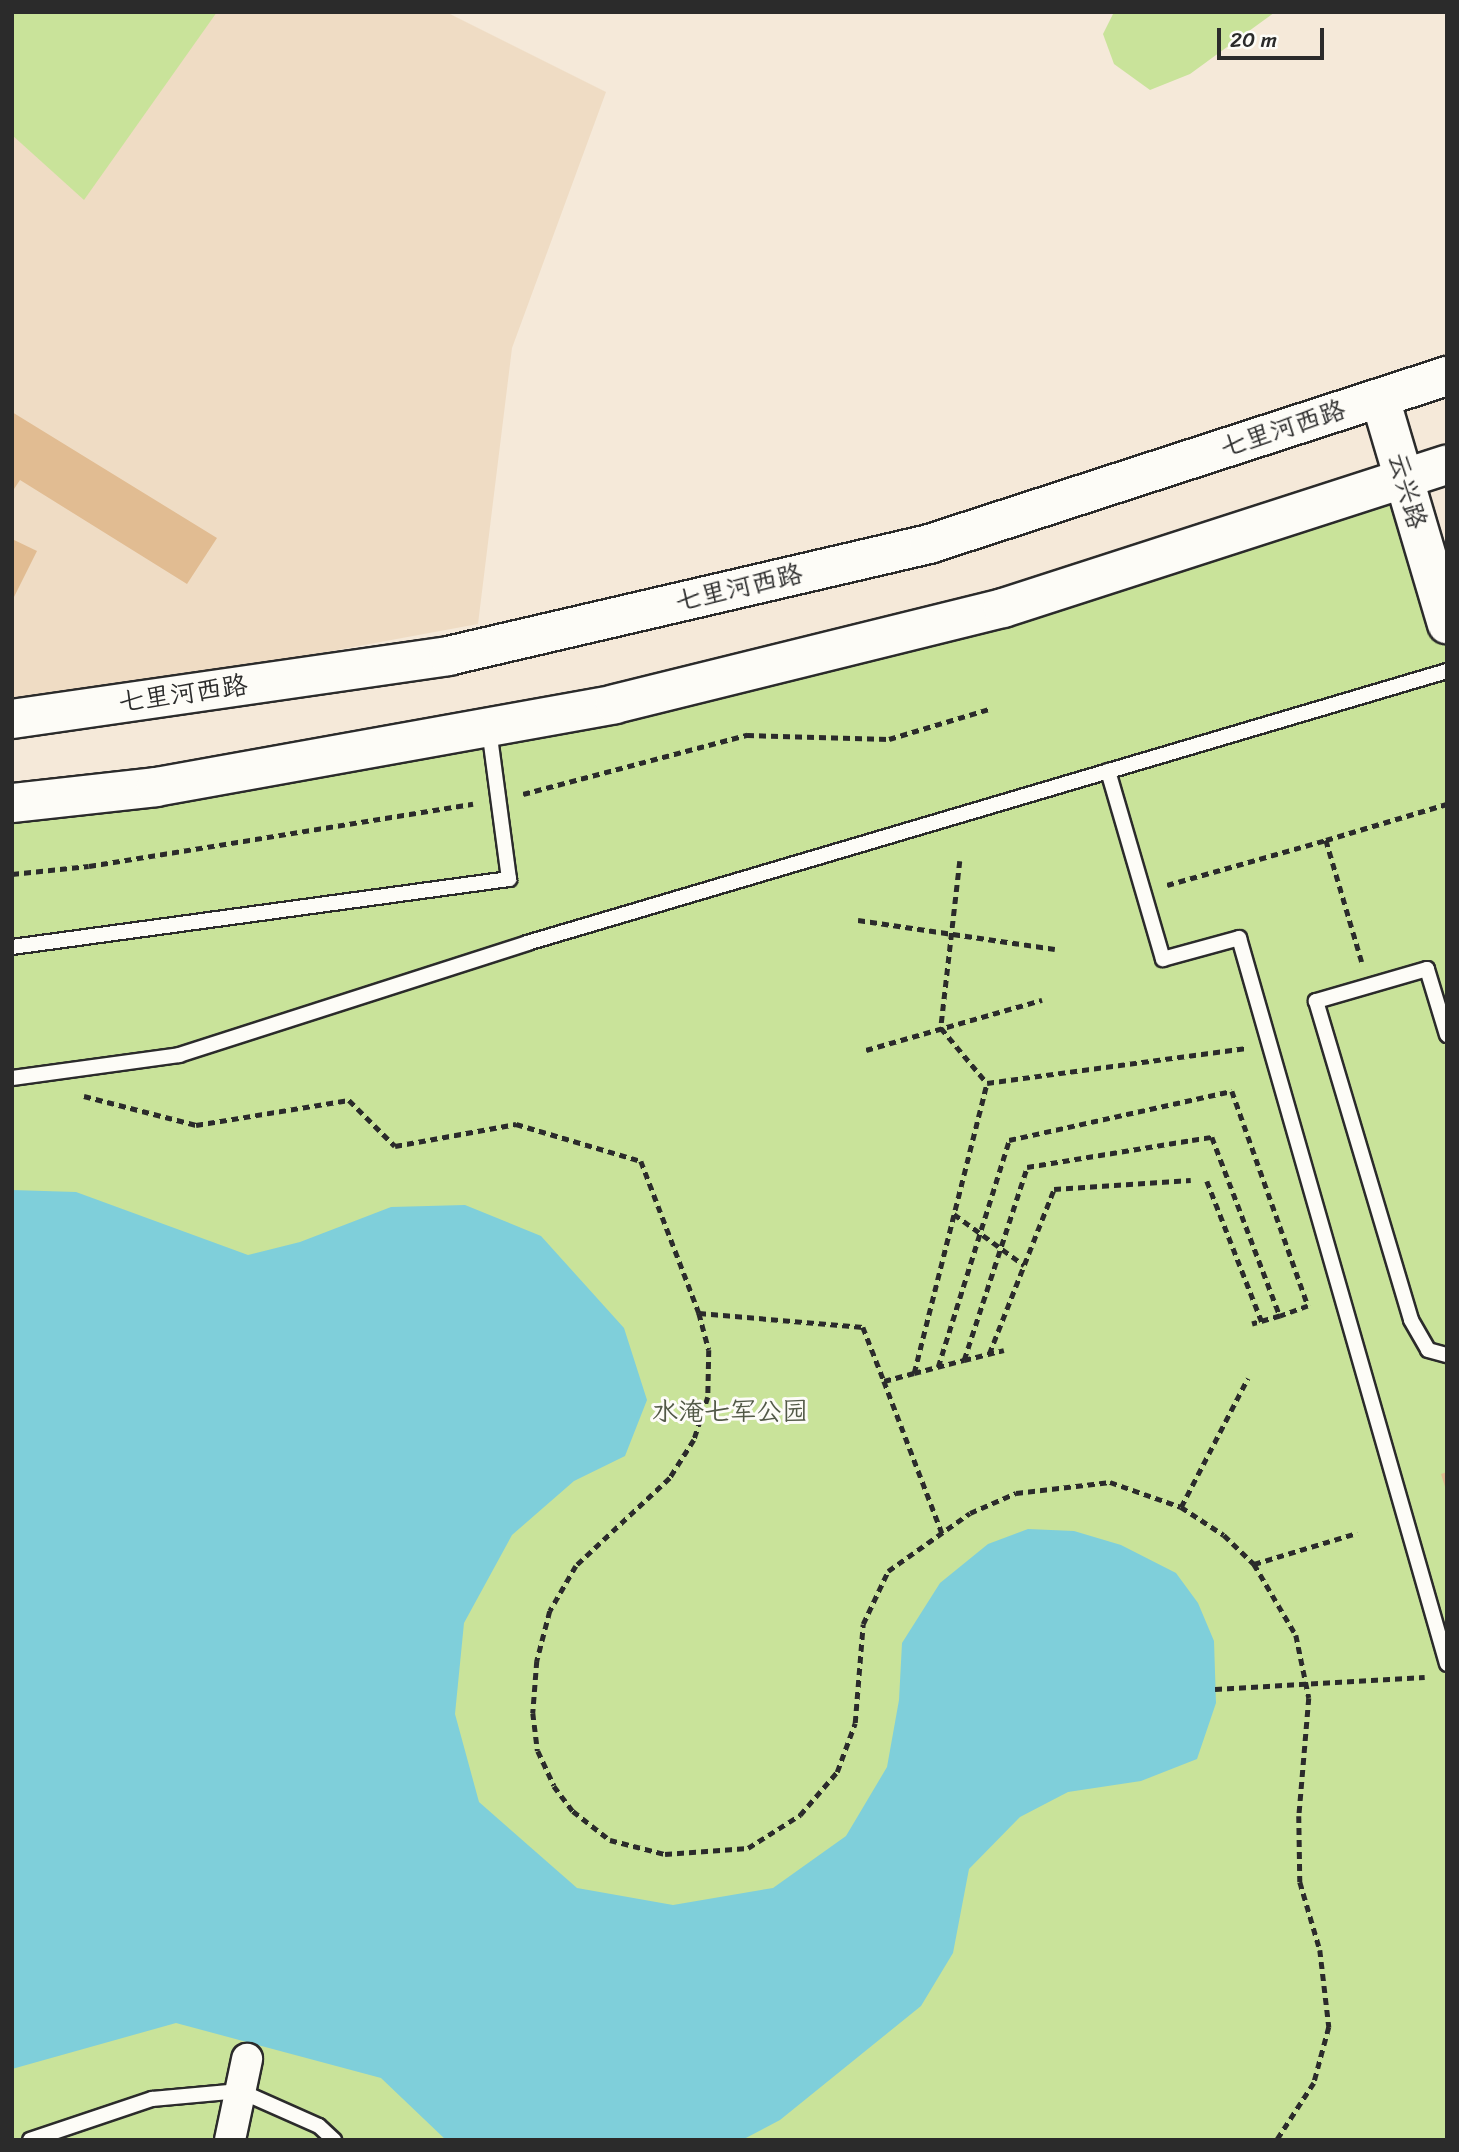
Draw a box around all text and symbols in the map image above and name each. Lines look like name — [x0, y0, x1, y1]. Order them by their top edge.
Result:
scale bar — [1221, 14, 1328, 58]
text: 20 m — [1230, 21, 1277, 59]
street label: 七里河西路 — [1216, 394, 1350, 464]
street label: 云兴路 — [1381, 449, 1433, 533]
street label: 七里河西路 — [672, 558, 806, 618]
street label: 七里河西路 — [116, 670, 250, 718]
park label: 水淹七军公园 — [652, 1396, 808, 1428]

